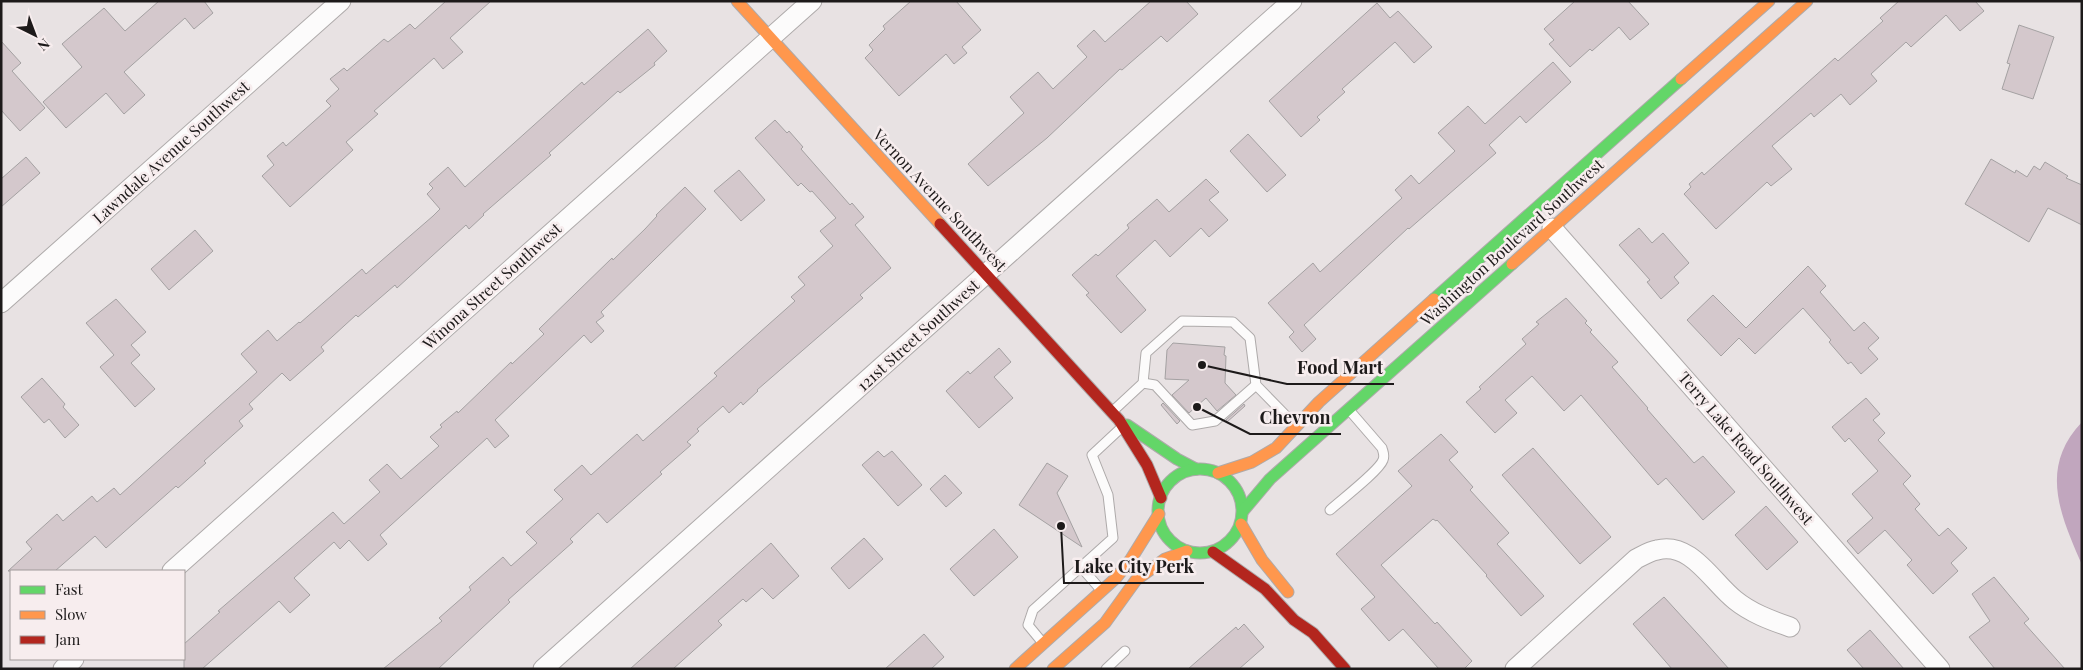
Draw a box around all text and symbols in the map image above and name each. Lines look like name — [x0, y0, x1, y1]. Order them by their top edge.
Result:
north arrow — [10, 10, 60, 60]
text: N — [34, 35, 54, 55]
street label: Lawndale Avenue Southwest — [88, 75, 254, 228]
street label: Vernon Avenue Southwest — [868, 123, 1012, 276]
street label: Washington Boulevard Southwest — [1415, 153, 1608, 330]
street label: Winona Street Southwest — [417, 217, 566, 354]
street label: 121st Street Southwest — [852, 274, 983, 395]
callout: Food Mart — [1287, 351, 1394, 384]
text: Food Mart — [1297, 355, 1384, 379]
street label: Terry Lake Road Southwest — [1674, 367, 1819, 529]
callout: Chevron — [1250, 401, 1341, 434]
text: Chevron — [1259, 405, 1331, 429]
callout: Lake City Perk — [1064, 550, 1204, 583]
text: Lake City Perk — [1074, 554, 1195, 578]
legend — [10, 570, 185, 660]
text: Fast — [55, 579, 84, 599]
text: Slow — [55, 604, 87, 624]
text: Jam — [54, 629, 81, 649]

